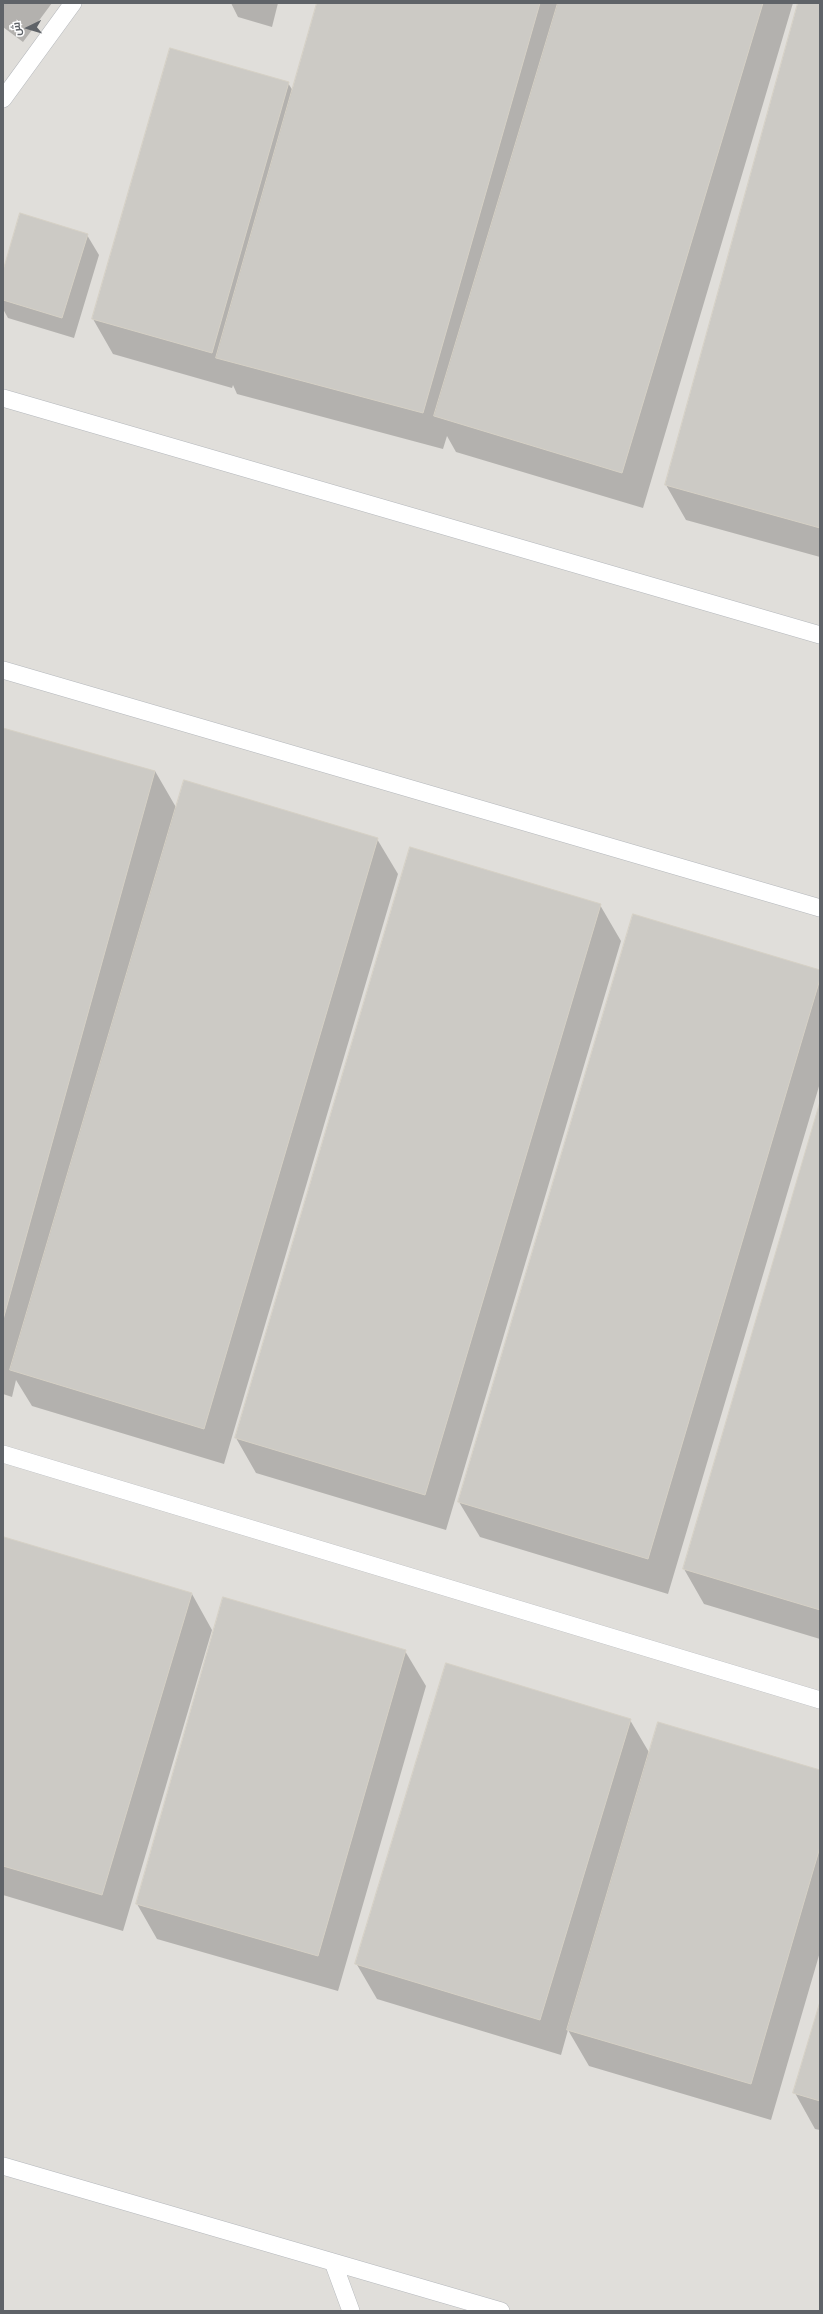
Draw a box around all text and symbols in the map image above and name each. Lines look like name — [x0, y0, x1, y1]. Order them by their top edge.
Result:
north arrow — [8, 8, 48, 48]
text: ش — [8, 21, 24, 37]

